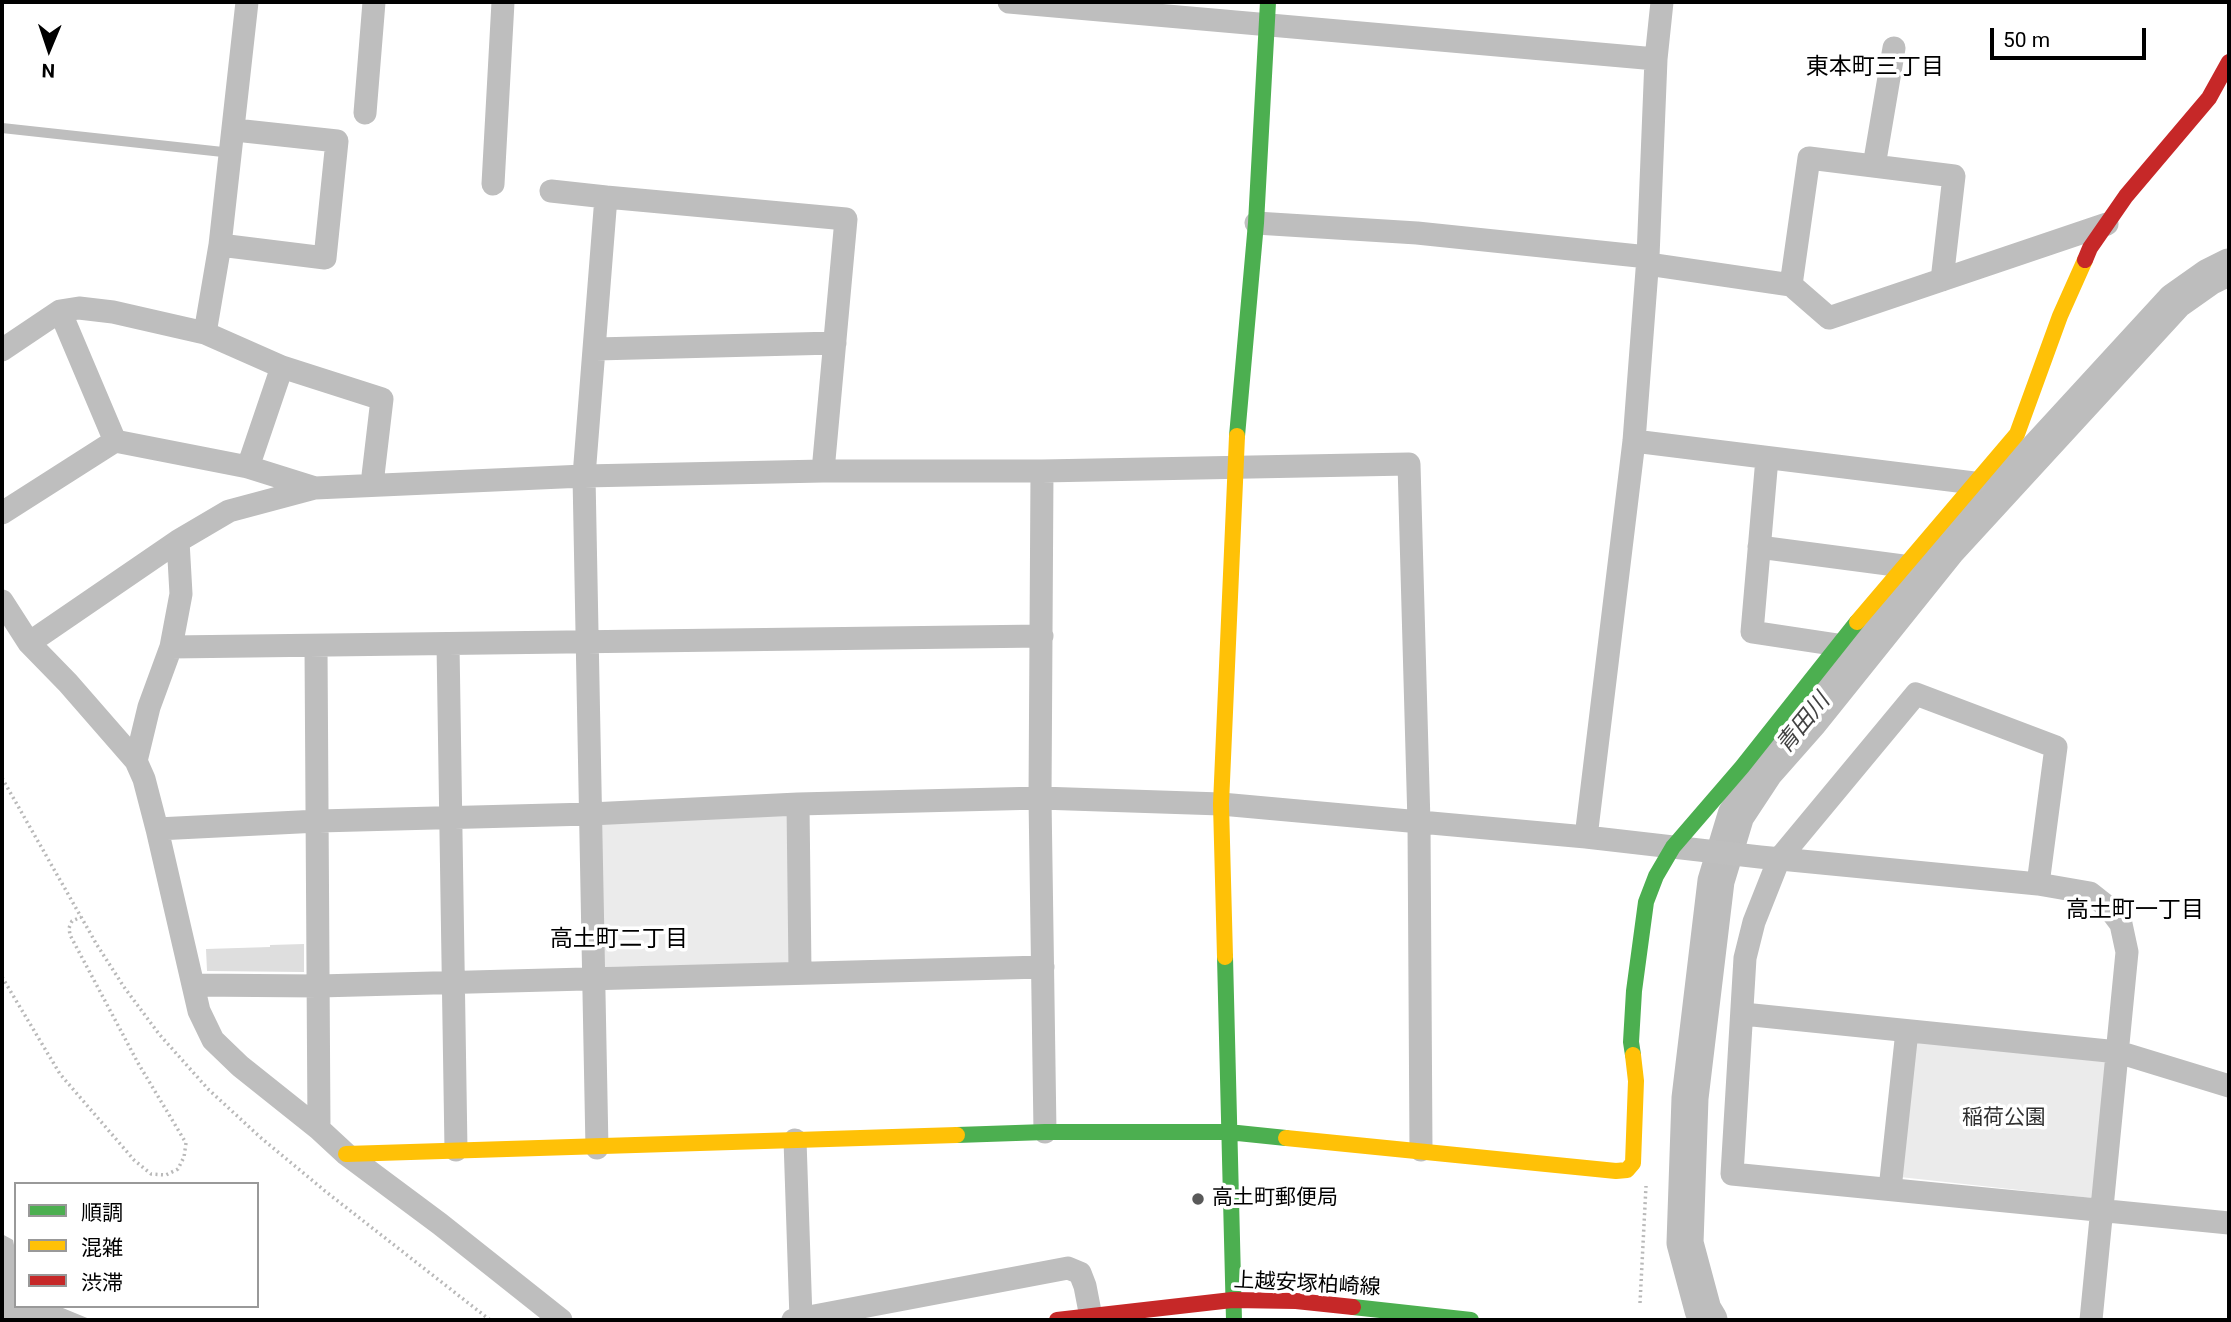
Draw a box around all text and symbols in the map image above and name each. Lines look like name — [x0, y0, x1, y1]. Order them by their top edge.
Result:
north arrow — [14, 14, 84, 84]
scale bar — [1993, 14, 2149, 58]
text: 50 m — [2003, 28, 2050, 52]
district label: 東本町三丁目 — [1806, 54, 1944, 82]
text: N — [41, 59, 55, 82]
water label: 青田川 — [1772, 689, 1836, 759]
district label: 高土町一丁目 — [2066, 897, 2204, 925]
district label: 高土町二丁目 — [550, 926, 688, 954]
park label: 稲荷公園 — [1962, 1106, 2046, 1132]
legend — [14, 1182, 259, 1308]
place label: 高土町郵便局 — [1212, 1186, 1338, 1212]
marker: 高土町郵便局 — [1190, 1191, 1206, 1207]
text: 順調 — [81, 1201, 123, 1225]
text: 混雑 — [81, 1236, 123, 1260]
street label: 上越安塚柏崎線 — [1233, 1269, 1381, 1301]
text: 渋滞 — [81, 1271, 123, 1295]

